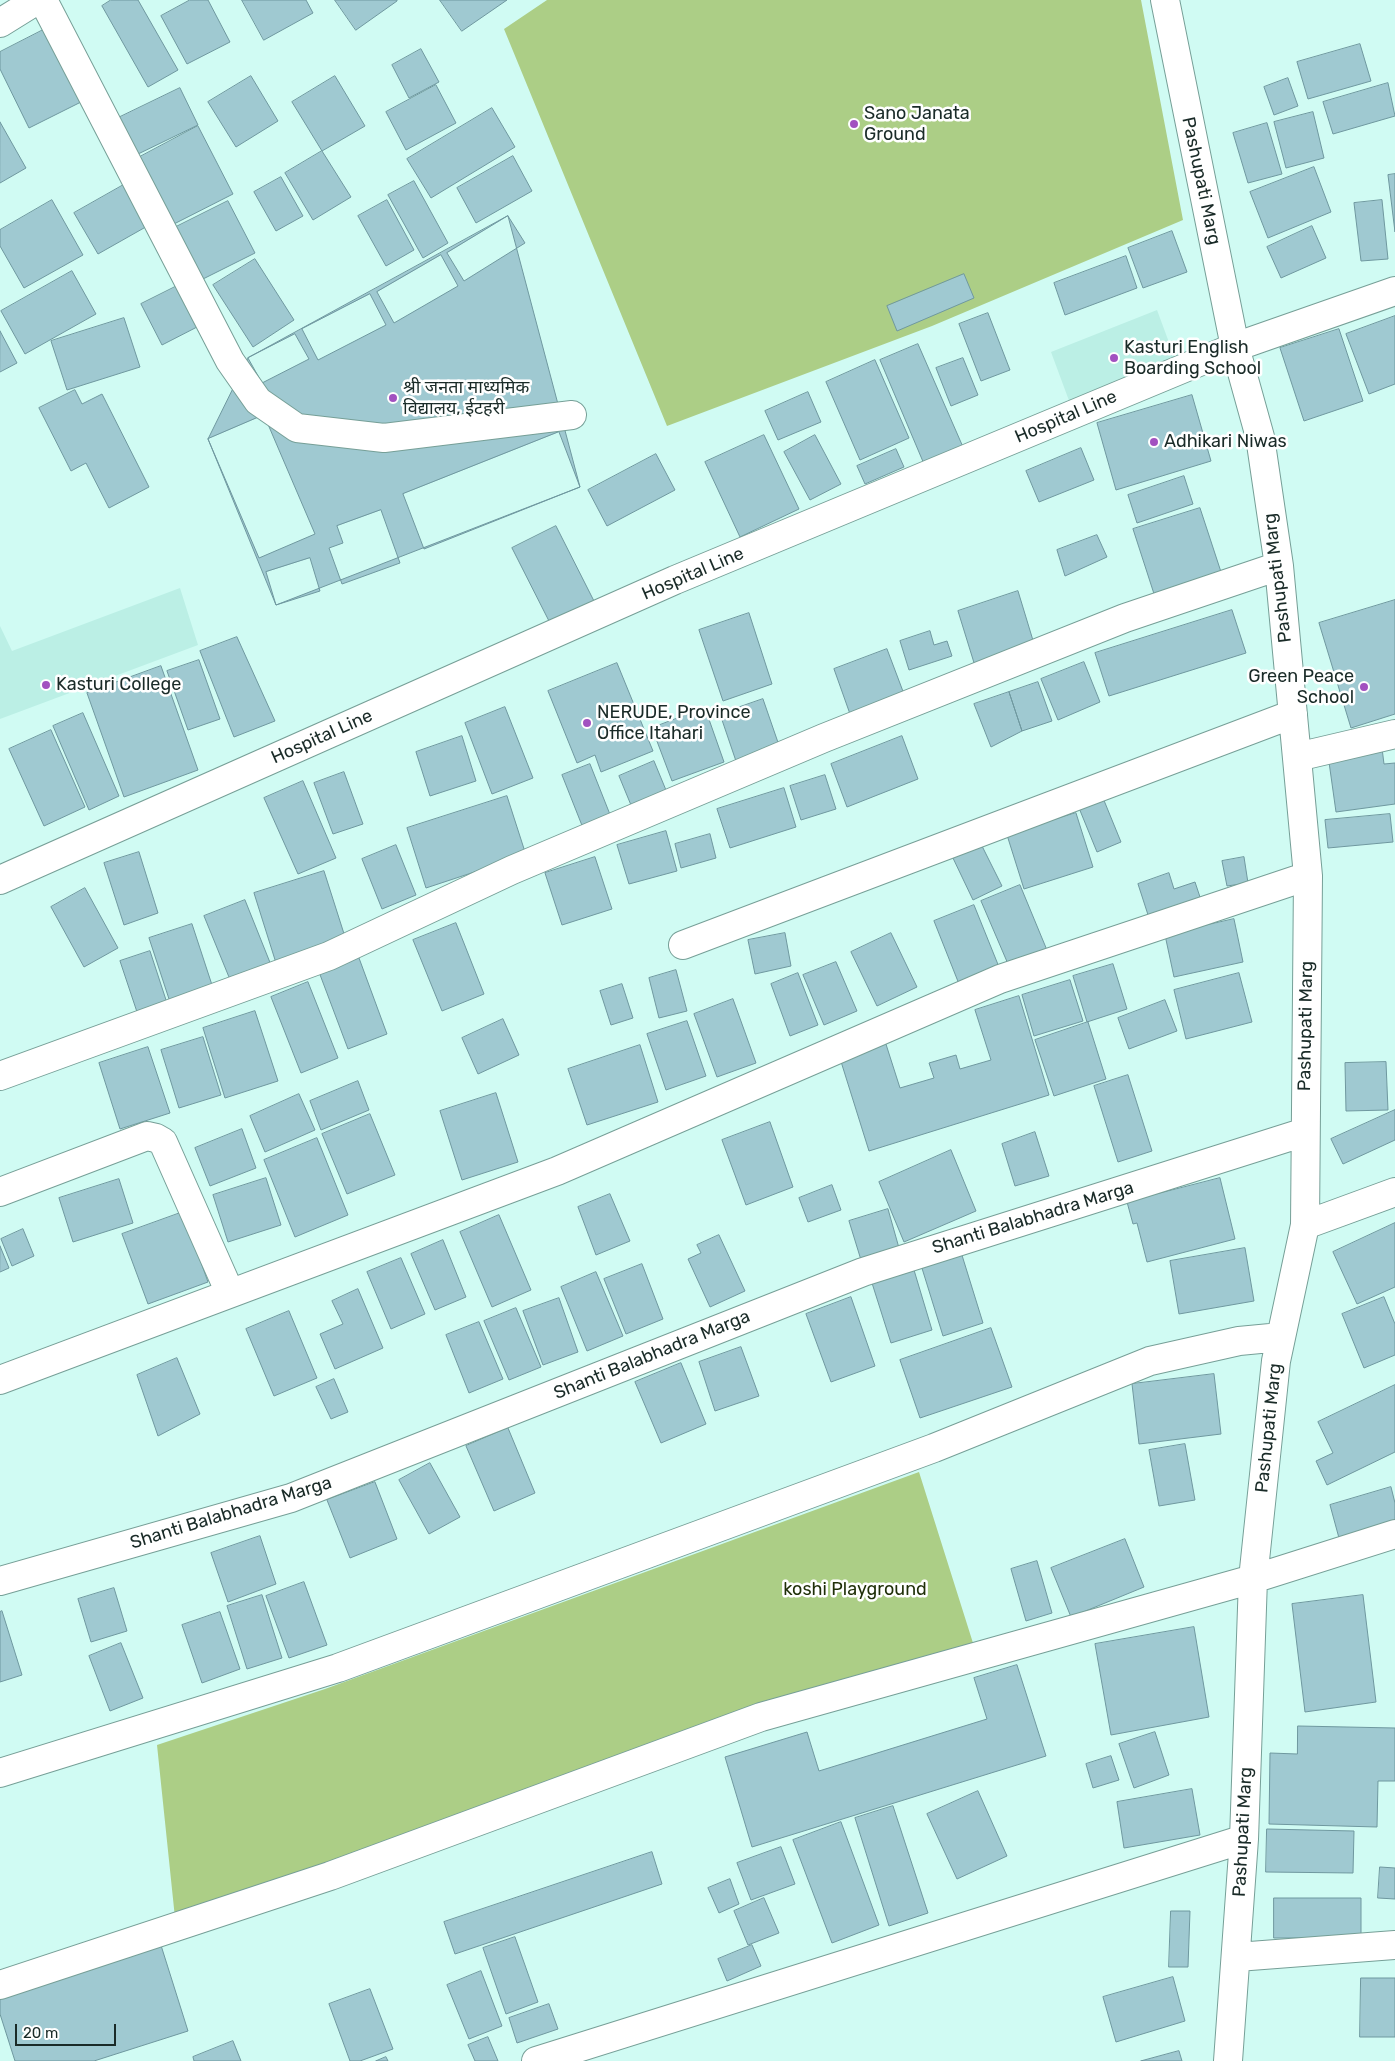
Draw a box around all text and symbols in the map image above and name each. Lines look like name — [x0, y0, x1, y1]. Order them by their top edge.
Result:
place label: Sano Janata Ground — [864, 103, 970, 146]
street label: Pashupati Marg — [1177, 115, 1225, 247]
marker: Sano Janata Ground — [848, 118, 860, 130]
place label: Kasturi English Boarding School — [1124, 337, 1261, 379]
marker: Kasturi English Boarding School — [1108, 352, 1120, 364]
place label: श्री जनता माध्यमिक विद्यालय, ईटहरी — [403, 377, 529, 419]
street label: Hospital Line — [1012, 386, 1120, 448]
marker: श्री जनता माध्यमिक विद्यालय, ईटहरी — [387, 392, 399, 404]
place label: Adhikari Niwas — [1164, 431, 1287, 453]
marker: Adhikari Niwas — [1148, 436, 1160, 448]
street label: Pashupati Marg — [1259, 512, 1297, 644]
street label: Hospital Line — [639, 543, 747, 605]
place label: Green Peace School — [1248, 666, 1354, 709]
place label: Kasturi College — [56, 674, 181, 696]
marker: Kasturi College — [40, 679, 52, 691]
marker: Green Peace School — [1358, 681, 1370, 693]
place label: NERUDE, Province Office Itahari — [597, 702, 750, 744]
street label: Hospital Line — [268, 705, 376, 769]
marker: NERUDE, Province Office Itahari — [581, 717, 593, 729]
street label: Pashupati Marg — [1294, 961, 1318, 1091]
street label: Shanti Balabhadra Marga — [929, 1177, 1137, 1259]
street label: Shanti Balabhadra Marga — [551, 1306, 753, 1404]
street label: Pashupati Marg — [1251, 1362, 1287, 1494]
street label: Shanti Balabhadra Marga — [127, 1472, 335, 1554]
park label: koshi Playground — [783, 1579, 927, 1601]
street label: Pashupati Marg — [1229, 1766, 1257, 1898]
scale bar — [18, 2014, 119, 2046]
text: 20 m — [23, 2024, 58, 2042]

